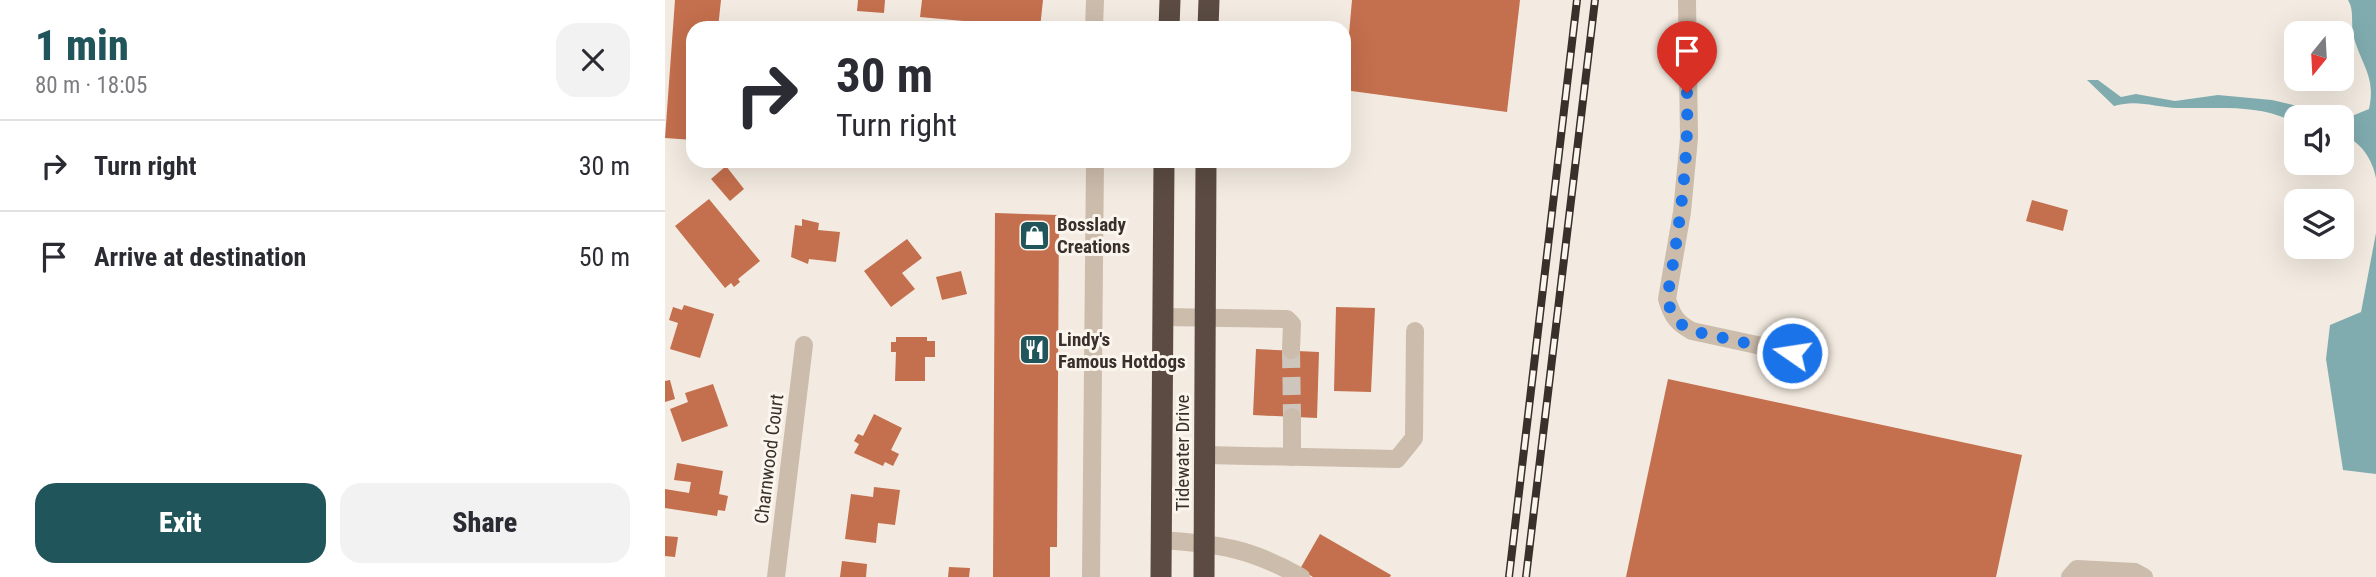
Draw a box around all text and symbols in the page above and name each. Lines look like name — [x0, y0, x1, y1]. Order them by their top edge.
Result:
text: 1 min — [35, 21, 129, 70]
pin — [1657, 21, 1717, 93]
north arrow — [2284, 21, 2354, 91]
map controls — [2284, 21, 2354, 259]
button: close — [556, 23, 630, 97]
icon: arrive — [1668, 32, 1706, 70]
text: 30 m — [836, 47, 933, 104]
icon: right — [721, 49, 812, 140]
text: 80 m · 18:05 — [35, 72, 147, 99]
button: sound — [2284, 105, 2354, 175]
text: Turn right — [836, 106, 957, 144]
icon: right — [35, 147, 73, 185]
text: Turn right — [94, 151, 196, 181]
text: 30 m — [579, 151, 630, 181]
button: layers — [2284, 189, 2354, 259]
place label: Bosslady Creations — [1057, 213, 1130, 258]
shop icon: Bosslady Creations — [1017, 218, 1051, 252]
icon: arrive — [35, 238, 73, 276]
text: Arrive at destination — [94, 242, 306, 272]
text: 50 m — [579, 242, 630, 272]
position arrow — [1755, 316, 1829, 390]
place label: Lindy's Famous Hotdogs — [1058, 328, 1186, 373]
restaurant icon: Lindy's Famous Hotdogs — [1018, 333, 1052, 367]
street label: Charnwood Court — [750, 393, 788, 525]
street label: Tidewater Drive — [1171, 395, 1194, 511]
button: Exit — [35, 483, 326, 563]
button: Share — [340, 483, 630, 563]

